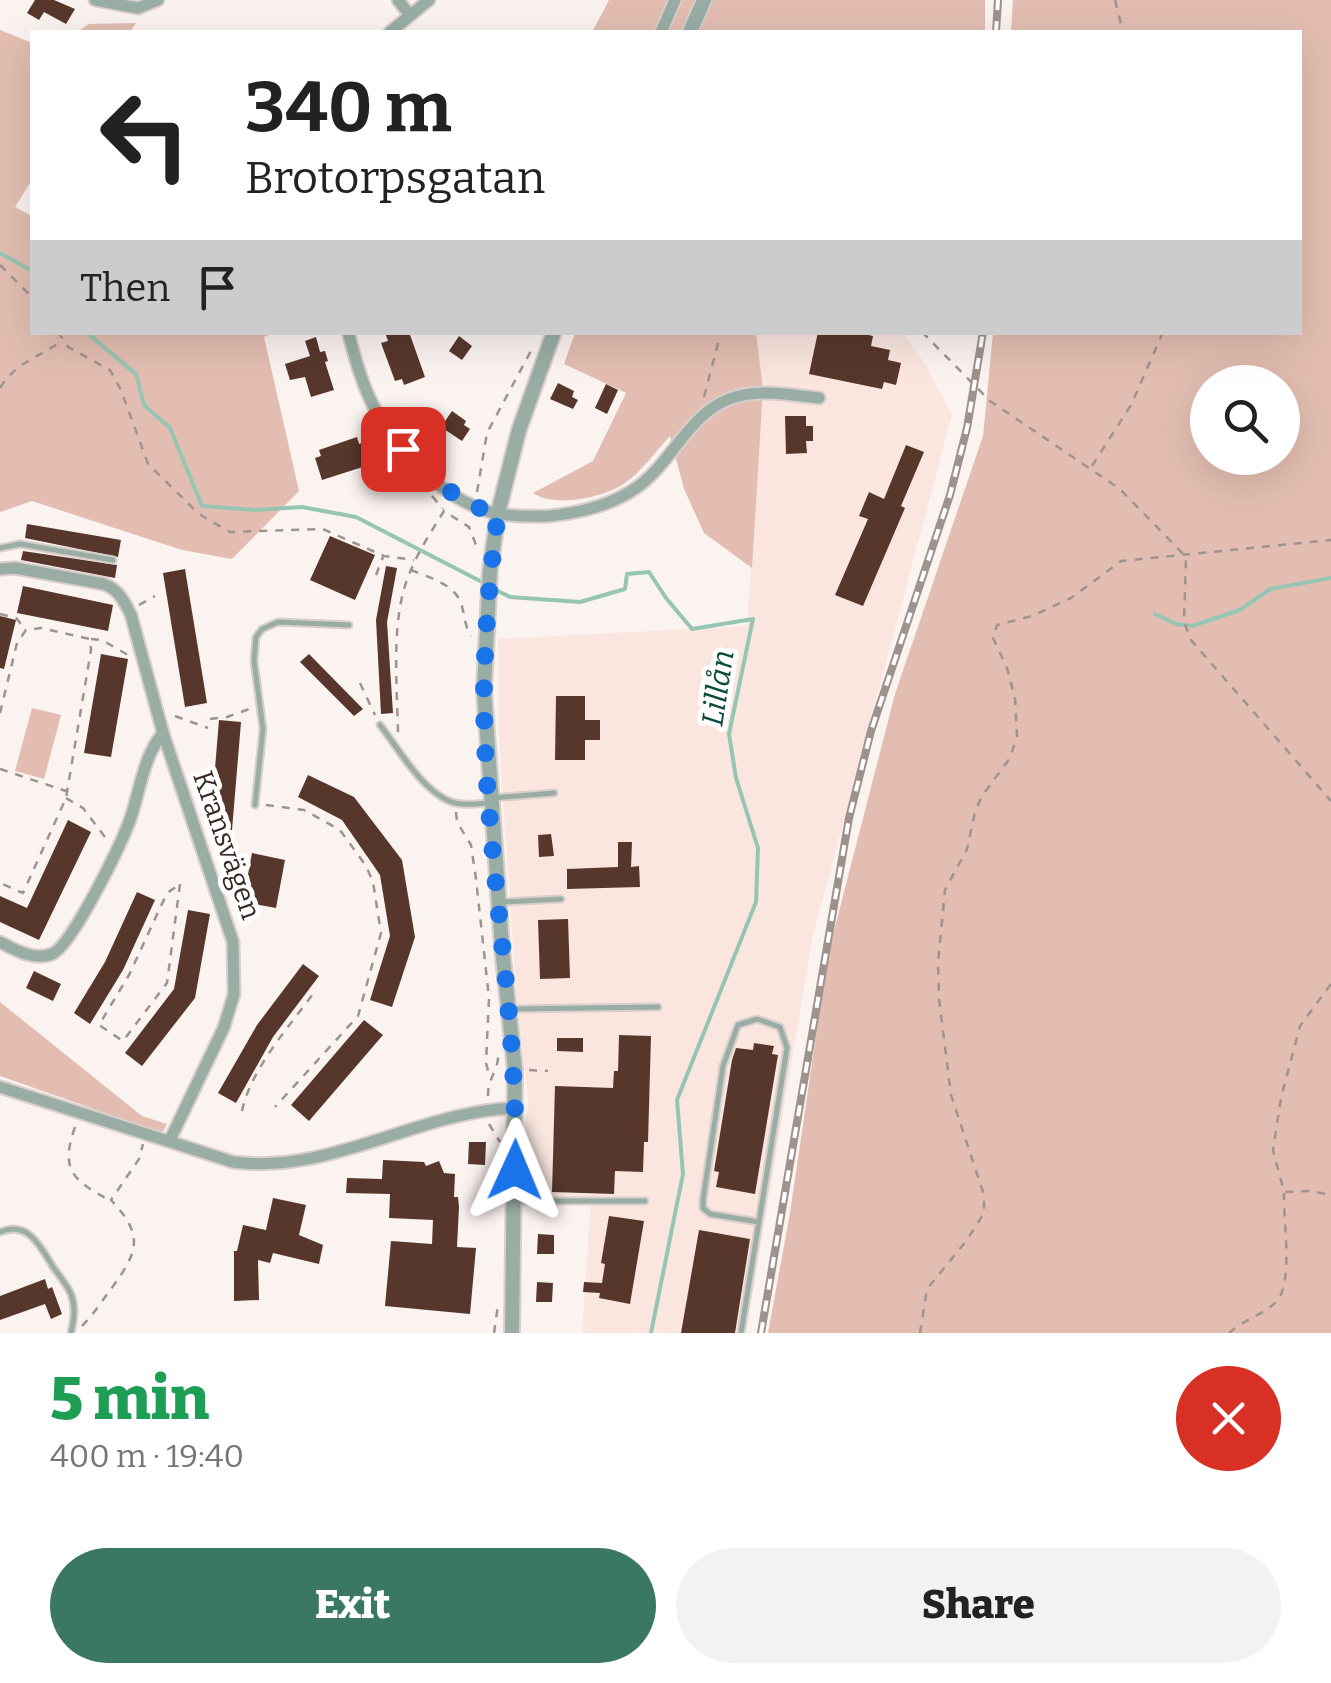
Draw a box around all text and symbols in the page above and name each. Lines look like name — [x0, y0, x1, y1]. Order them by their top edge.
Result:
text: 340 m — [245, 66, 452, 150]
icon: left — [80, 70, 210, 200]
text: Brotorpsgatan — [245, 151, 545, 205]
icon: arrive — [190, 260, 245, 315]
text: Then — [80, 265, 170, 311]
map controls — [1190, 365, 1300, 475]
button: search — [1190, 365, 1300, 475]
pin — [361, 407, 446, 492]
icon: arrive — [376, 422, 431, 477]
water label: Lillån — [694, 648, 742, 728]
street label: Kransvägen — [186, 766, 268, 924]
position arrow — [463, 1118, 567, 1222]
text: 5 min — [50, 1363, 209, 1435]
button: close — [1176, 1366, 1281, 1471]
text: 400 m · 19:40 — [50, 1437, 244, 1475]
button: Exit — [50, 1548, 656, 1663]
button: Share — [676, 1548, 1281, 1663]

